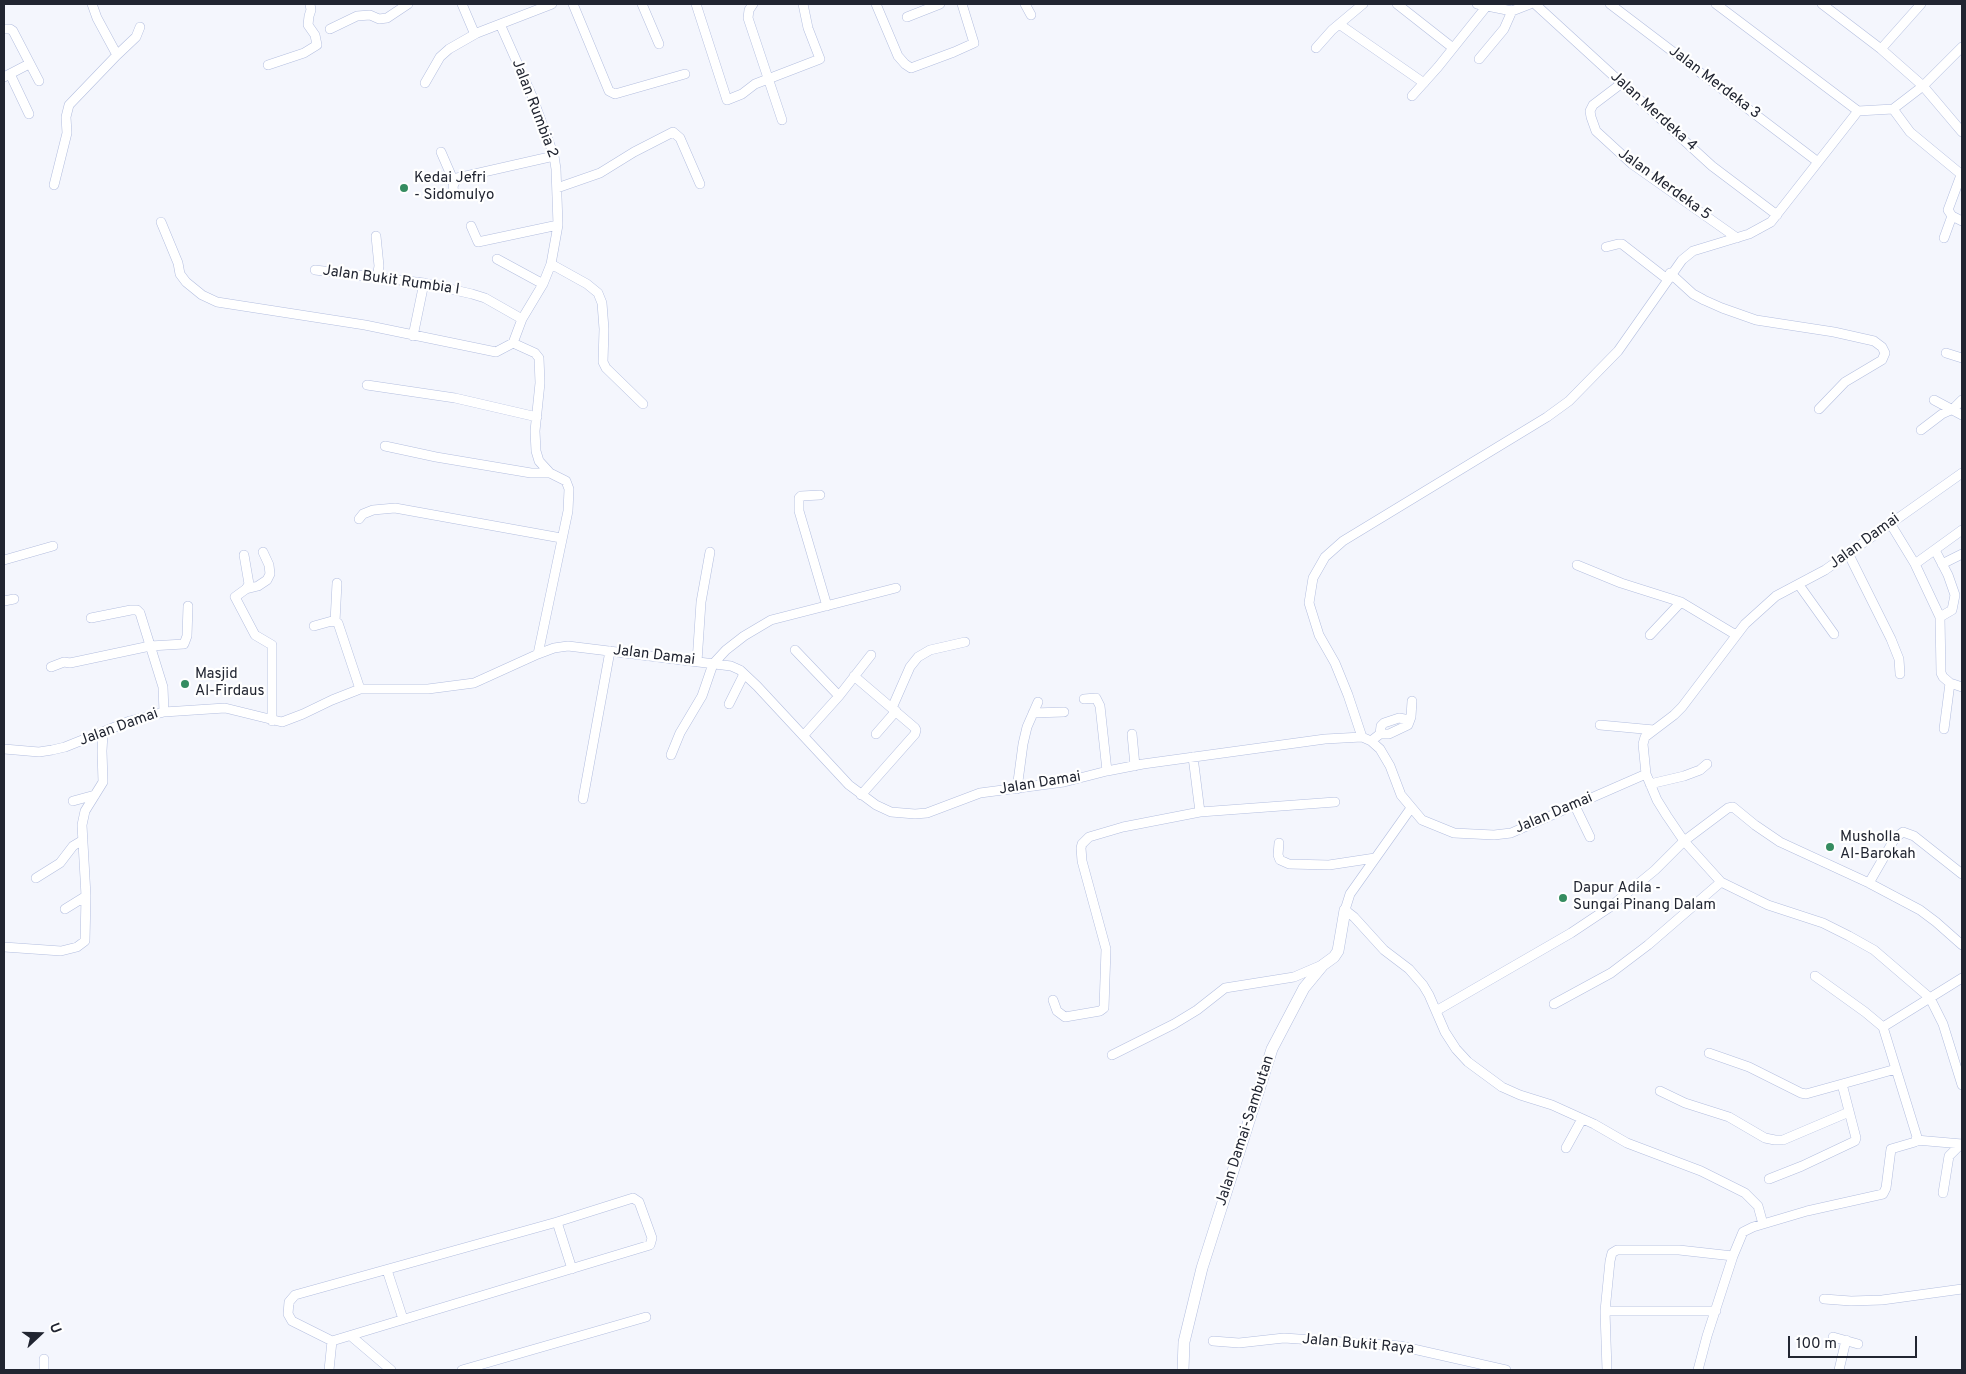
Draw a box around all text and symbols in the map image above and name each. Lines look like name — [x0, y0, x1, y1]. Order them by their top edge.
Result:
street label: Jalan Merdeka 3 — [1665, 43, 1763, 123]
street label: Jalan Rumbia 2 — [507, 57, 561, 161]
street label: Jalan Merdeka 4 — [1606, 68, 1700, 156]
street label: Jalan Merdeka 5 — [1614, 145, 1714, 225]
place label: Kedai Jefri - Sidomulyo — [414, 170, 494, 205]
marker: Kedai Jefri - Sidomulyo — [398, 182, 410, 194]
street label: Jalan Bukit Rumbia I — [321, 262, 461, 300]
street label: Jalan Damai — [1826, 510, 1904, 574]
street label: Jalan Damai — [612, 642, 696, 670]
place label: Masjid Al-Firdaus — [195, 666, 264, 701]
marker: Masjid Al-Firdaus — [179, 678, 191, 690]
street label: Jalan Damai — [77, 705, 161, 751]
street label: Jalan Damai — [998, 769, 1082, 799]
street label: Jalan Damai — [1512, 790, 1596, 838]
place label: Musholla Al-Barokah — [1840, 829, 1916, 864]
marker: Musholla Al-Barokah — [1824, 841, 1836, 853]
place label: Dapur Adila - Sungai Pinang Dalam — [1573, 880, 1716, 915]
marker: Dapur Adila - Sungai Pinang Dalam — [1557, 892, 1569, 904]
street label: Jalan Damai-Sambutan — [1213, 1054, 1279, 1208]
north arrow — [15, 1309, 65, 1359]
text: U — [45, 1321, 64, 1336]
scale bar — [1791, 1326, 1920, 1358]
street label: Jalan Bukit Raya — [1301, 1331, 1415, 1359]
text: 100 m — [1796, 1335, 1837, 1354]

